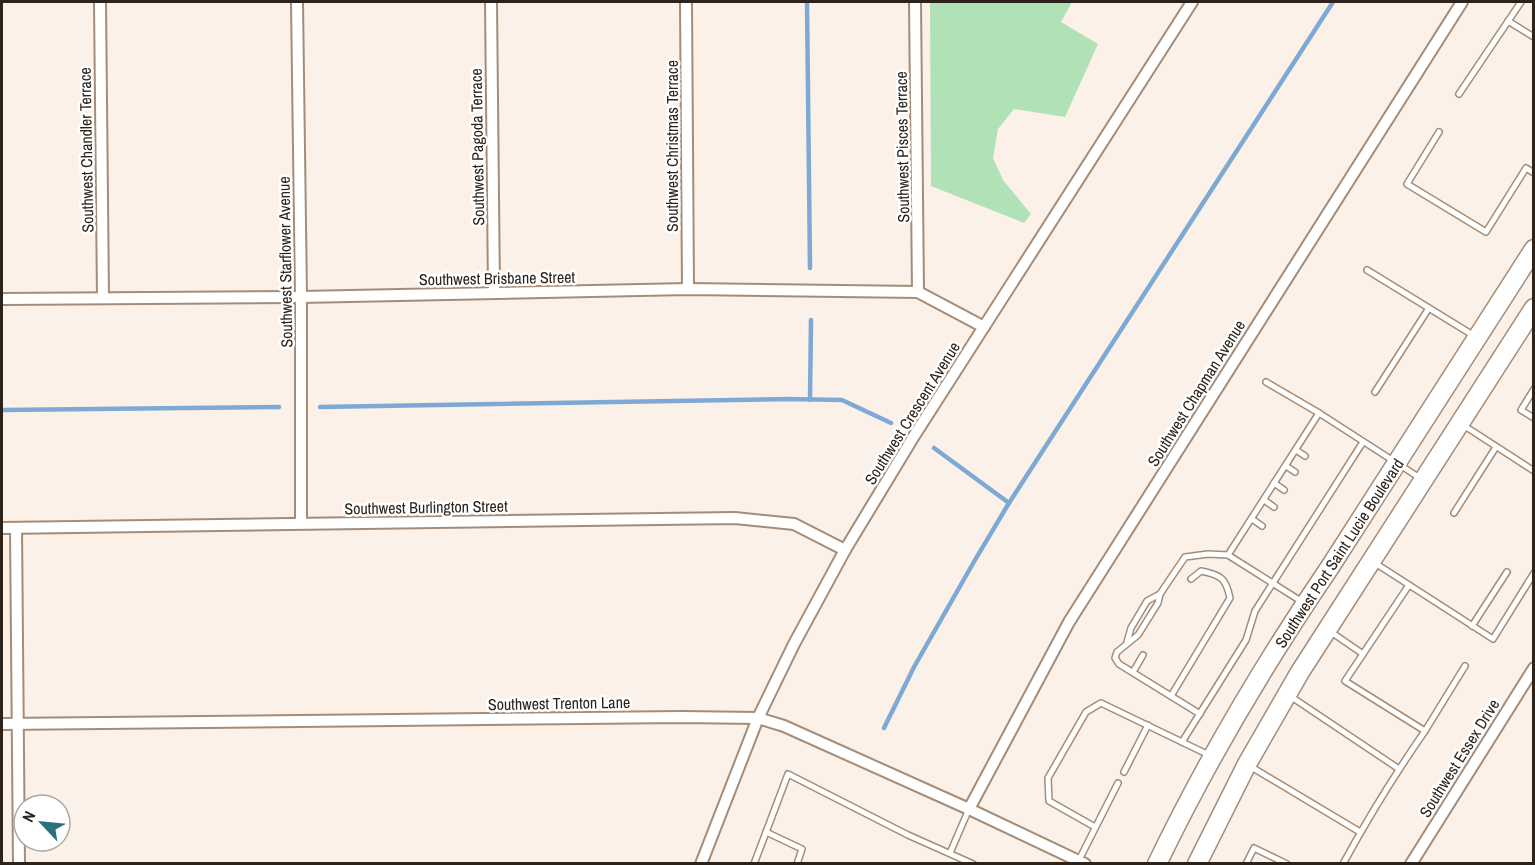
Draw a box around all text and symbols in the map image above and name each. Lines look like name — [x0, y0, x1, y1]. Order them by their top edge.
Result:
street label: Southwest Christmas Terrace — [661, 60, 683, 232]
street label: Southwest Chandler Terrace — [74, 67, 98, 233]
street label: Southwest Pagoda Terrace — [465, 68, 489, 226]
street label: Southwest Pisces Terrace — [890, 71, 914, 223]
street label: Southwest Starflower Avenue — [273, 176, 297, 348]
street label: Southwest Brisbane Street — [419, 266, 576, 290]
street label: Southwest Chapman Avenue — [1142, 316, 1250, 470]
street label: Southwest Crescent Avenue — [859, 337, 965, 489]
street label: Southwest Port Saint Lucie Boulevard — [1269, 454, 1409, 652]
street label: Southwest Burlington Street — [344, 495, 508, 519]
street label: Southwest Trenton Lane — [488, 691, 630, 715]
street label: Southwest Essex Drive — [1414, 695, 1504, 821]
north arrow — [12, 793, 72, 853]
text: N — [17, 807, 40, 826]

